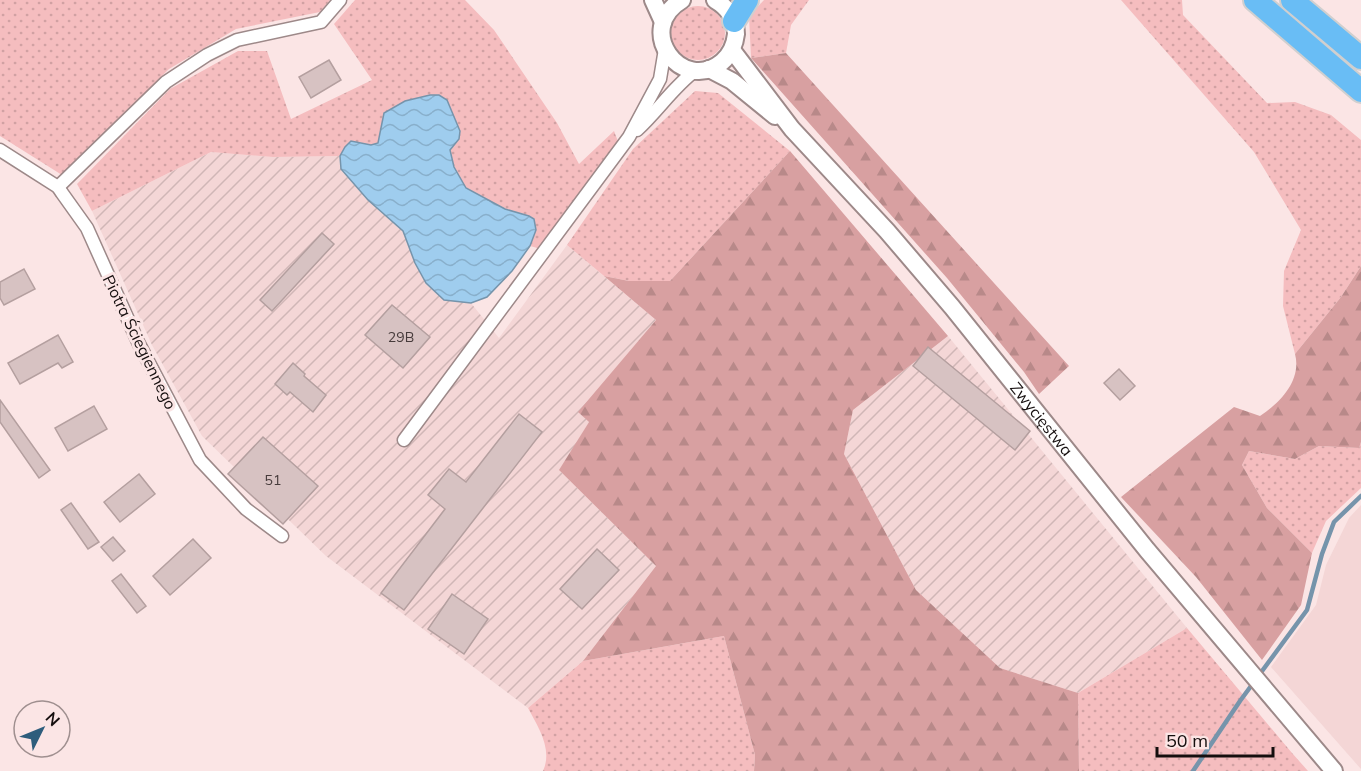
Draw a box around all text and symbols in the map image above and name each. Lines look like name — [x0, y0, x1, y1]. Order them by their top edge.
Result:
street label: Piotra Ściegiennego — [99, 271, 181, 413]
house number: 29B — [388, 328, 414, 346]
street label: Zwycięstwa — [1006, 378, 1077, 460]
house number: 51 — [265, 471, 281, 489]
north arrow — [12, 699, 72, 759]
text: N — [42, 708, 64, 730]
scale bar — [1157, 720, 1272, 758]
text: 50 m — [1166, 729, 1208, 752]

